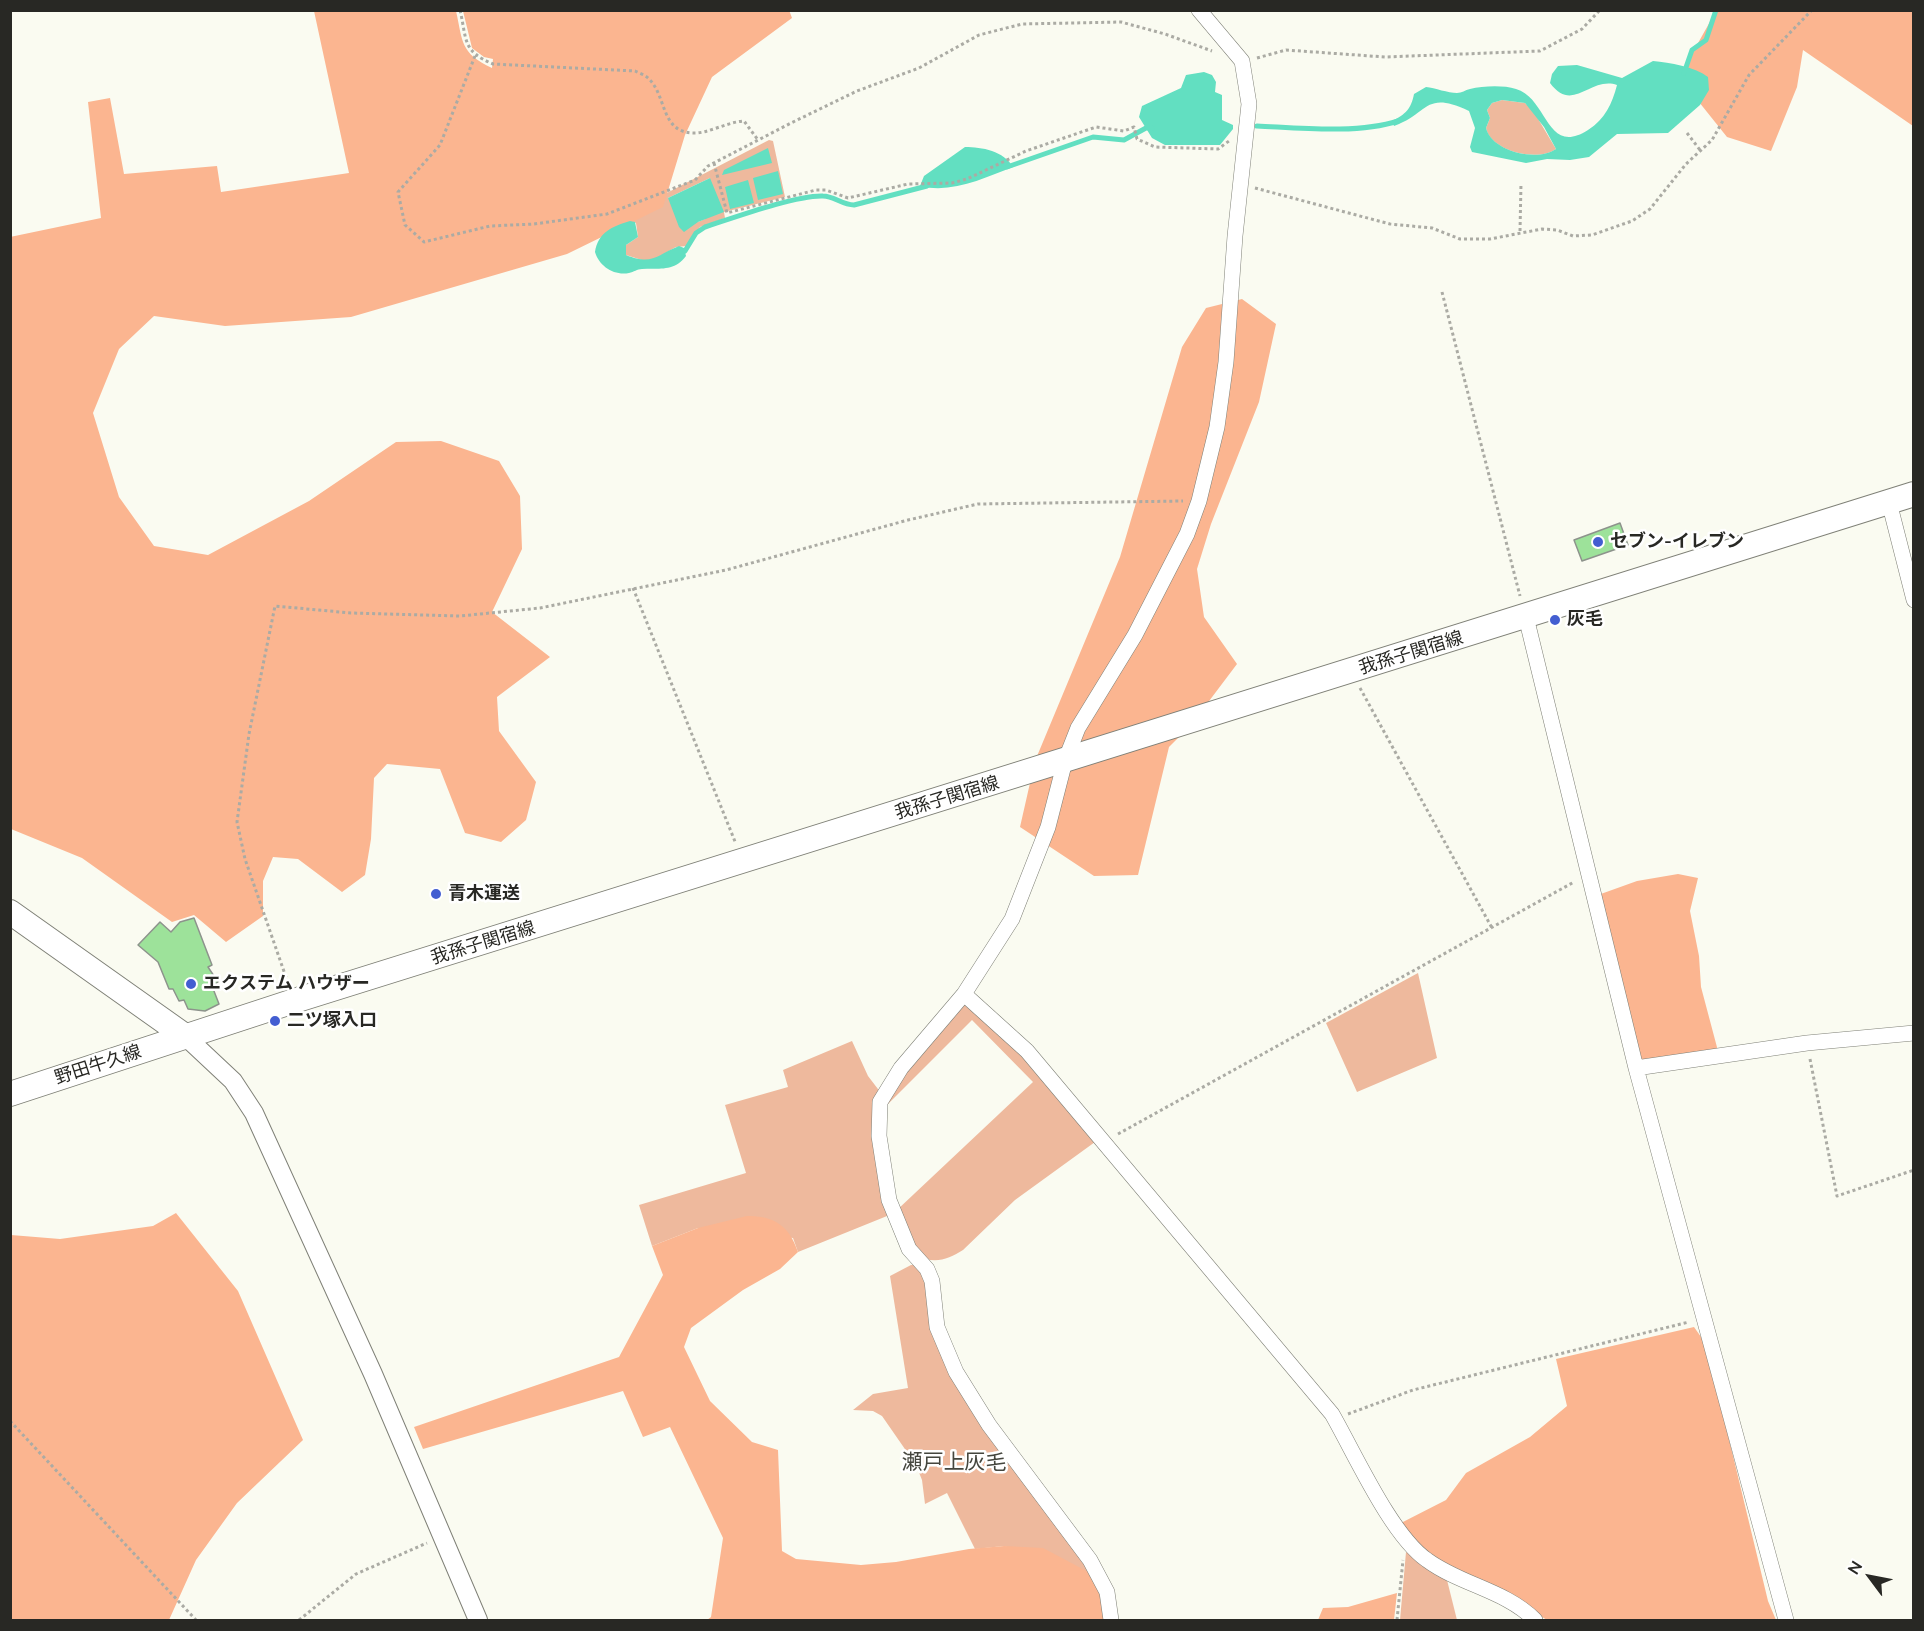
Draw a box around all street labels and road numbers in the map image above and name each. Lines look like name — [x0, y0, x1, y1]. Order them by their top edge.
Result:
street label: 我孫子関宿線 — [1356, 627, 1466, 679]
street label: 我孫子関宿線 — [892, 772, 1002, 824]
street label: 我孫子関宿線 — [428, 917, 538, 969]
street label: 野田牛久線 — [52, 1041, 144, 1089]

